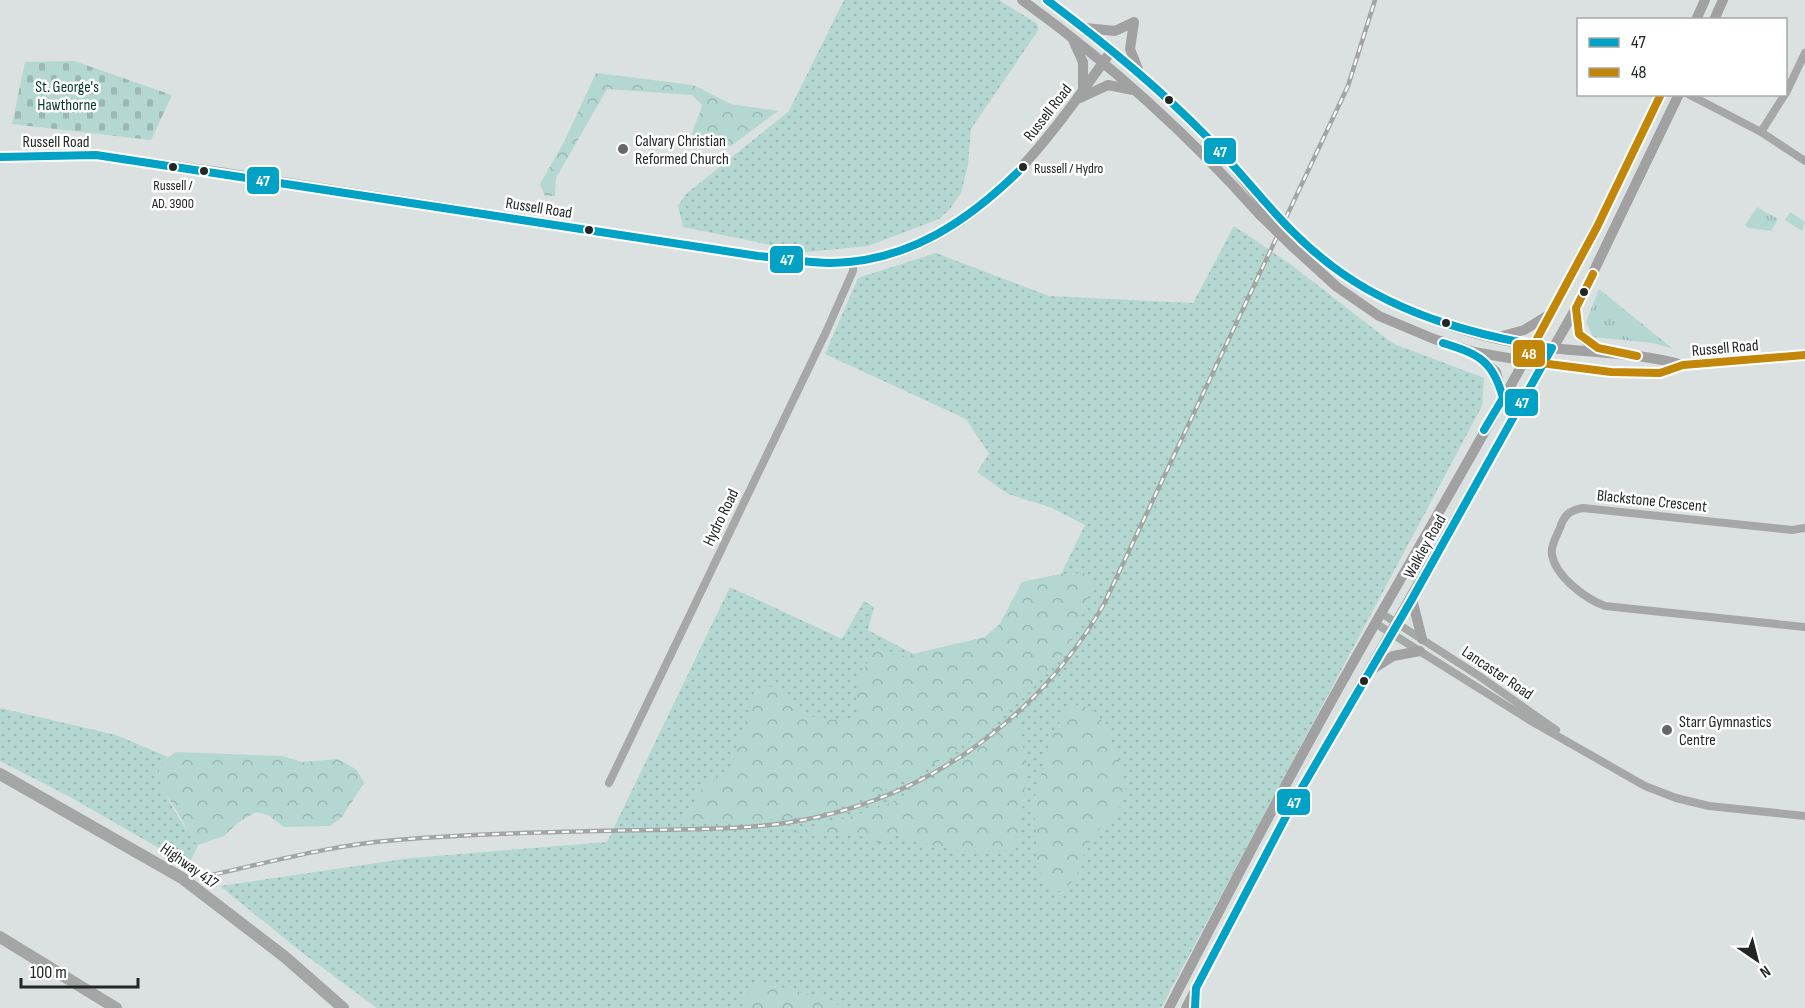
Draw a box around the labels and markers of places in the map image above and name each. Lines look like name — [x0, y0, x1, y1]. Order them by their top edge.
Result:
unlabelled marker — [1163, 94, 1175, 106]
place label: Calvary Christian Reformed Church — [635, 132, 729, 169]
marker: Calvary Christian Reformed Church — [616, 142, 630, 156]
place label: Russell / Hydro — [1034, 160, 1104, 177]
marker: Russell / AD. 3900 — [167, 161, 179, 173]
marker: Russell / Hydro — [1017, 161, 1029, 173]
unlabelled marker — [198, 165, 210, 177]
place label: Russell / AD. 3900 — [151, 177, 194, 212]
unlabelled marker — [583, 224, 595, 236]
unlabelled marker — [1578, 286, 1590, 298]
unlabelled marker — [1440, 317, 1452, 329]
unlabelled marker — [1358, 675, 1370, 687]
place label: Starr Gymnastics Centre — [1679, 713, 1772, 750]
marker: Starr Gymnastics Centre — [1660, 723, 1674, 737]

